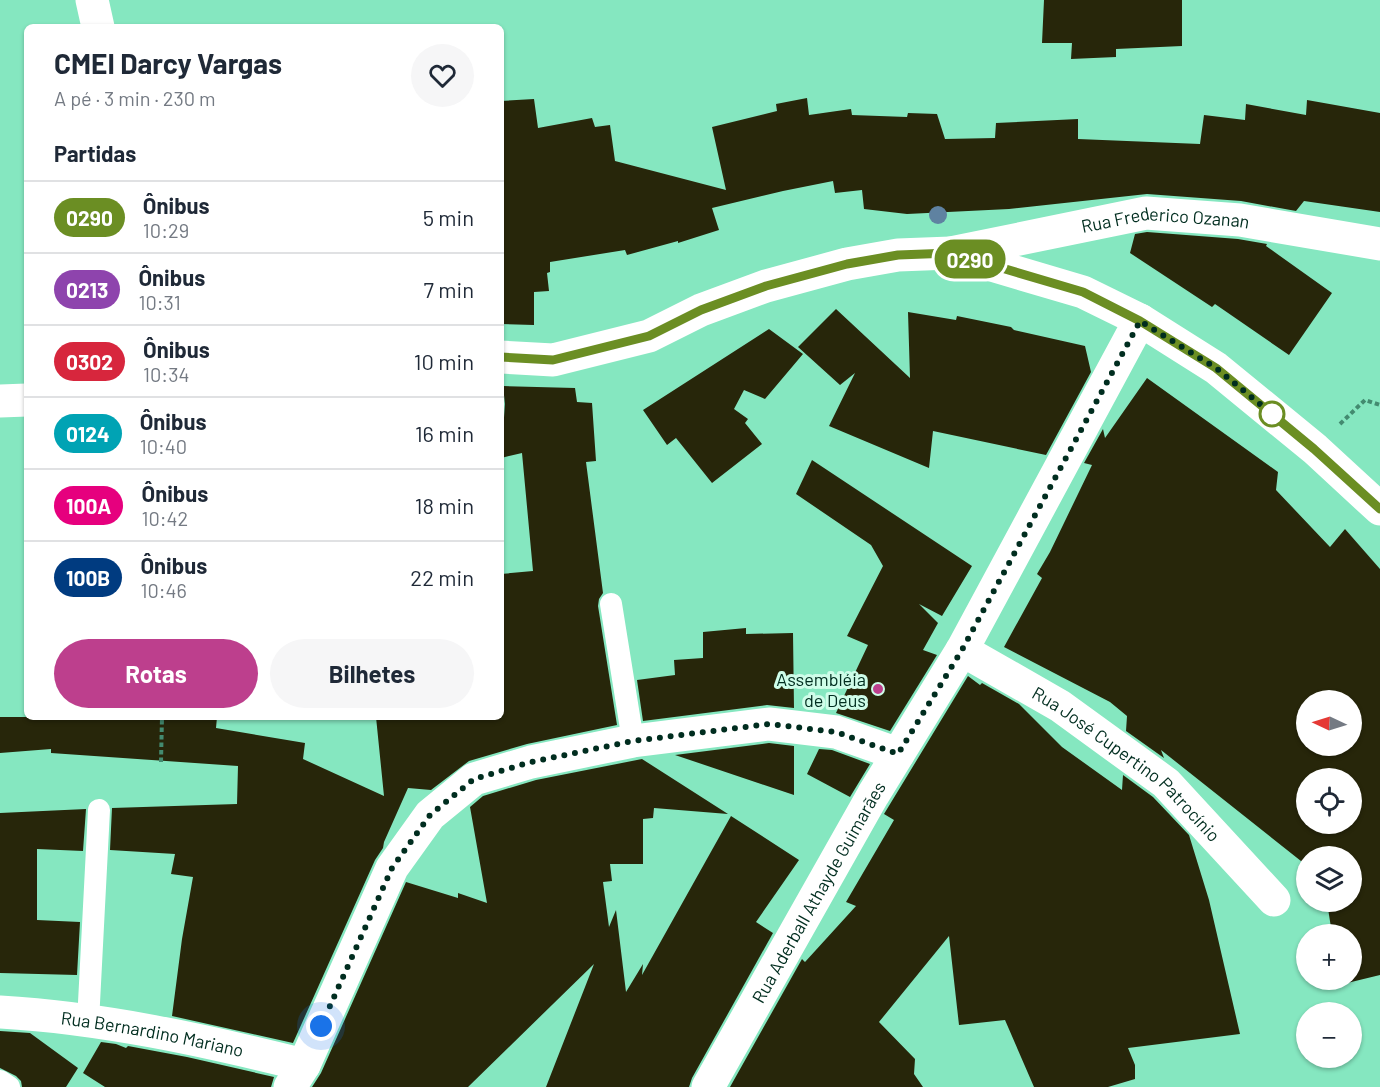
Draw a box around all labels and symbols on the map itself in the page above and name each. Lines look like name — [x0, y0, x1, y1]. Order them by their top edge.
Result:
street label: Rua Frederico Ozanan — [1079, 202, 1251, 237]
line badge: 0290 — [928, 240, 1012, 278]
unlabelled marker — [1259, 401, 1285, 427]
place label: Assembléia de Deus — [776, 668, 866, 711]
marker: Assembléia de Deus — [871, 682, 885, 696]
street label: Rua José Cupertino Patrocínio — [1028, 682, 1225, 846]
north arrow — [1296, 690, 1362, 756]
street label: Rua Aderball Athayde Guimarães — [747, 777, 890, 1007]
street label: Rua Bernardino Mariano — [60, 1006, 246, 1061]
your location — [306, 1011, 336, 1041]

